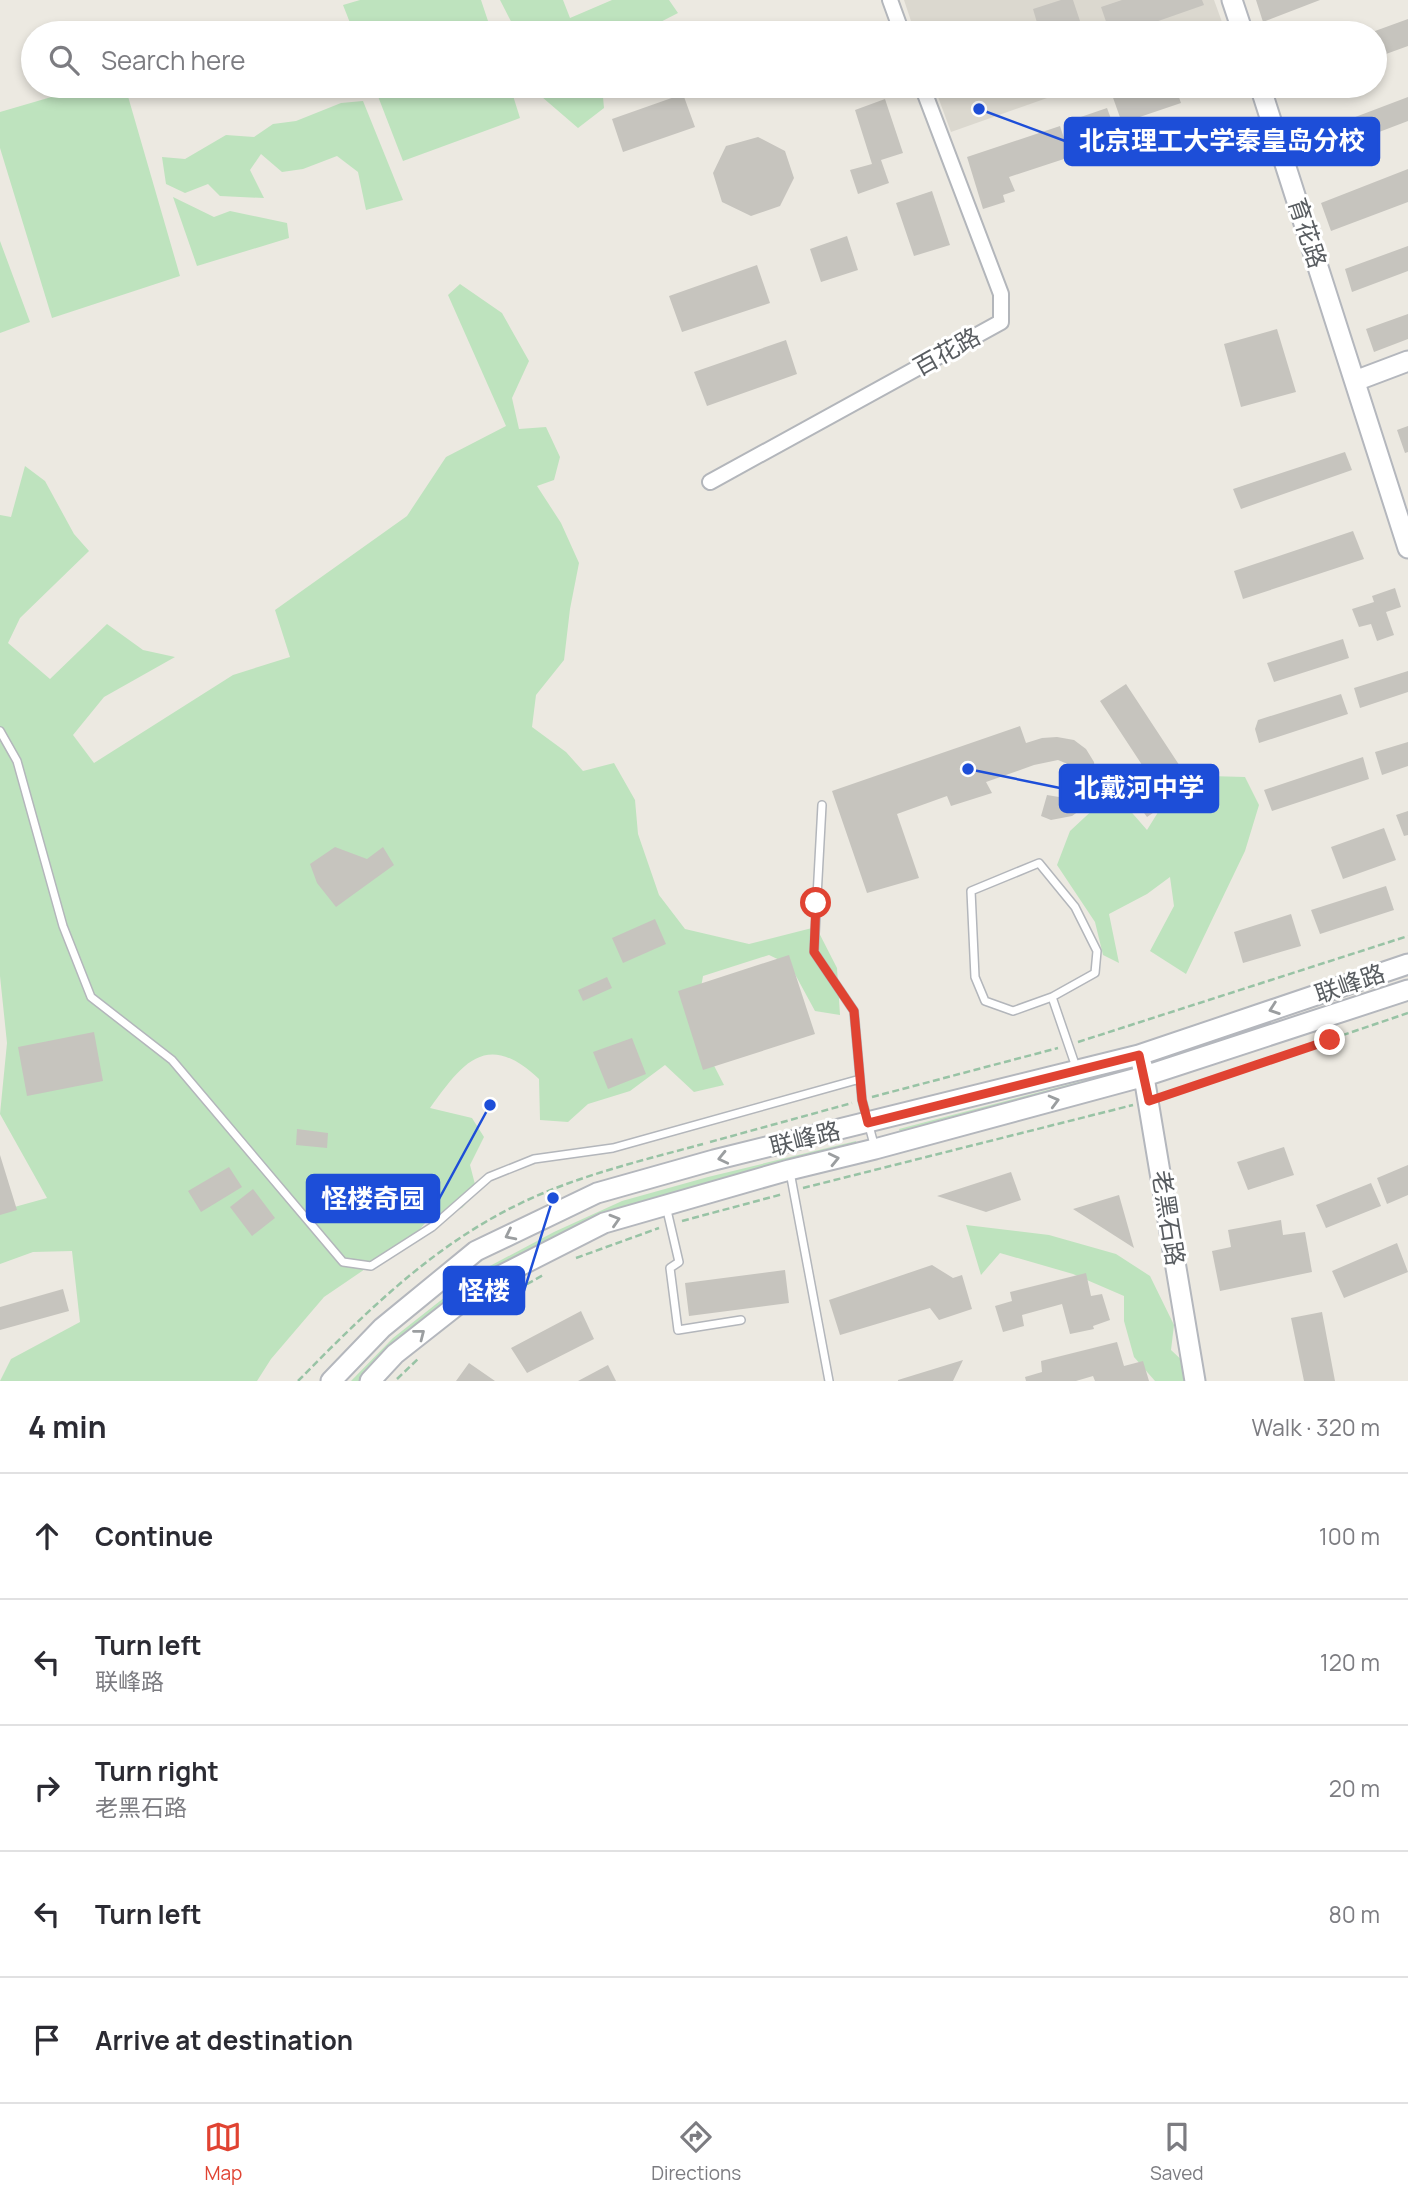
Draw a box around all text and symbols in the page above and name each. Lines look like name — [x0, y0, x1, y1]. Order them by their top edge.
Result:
search box — [21, 21, 1387, 98]
icon: search — [45, 41, 83, 79]
text: Search here — [101, 42, 246, 78]
callout: 北京理工大学秦皇岛分校 — [1065, 118, 1379, 165]
text: 北京理工大学秦皇岛分校 — [1079, 122, 1365, 158]
street label: 育花路 — [1282, 193, 1335, 272]
street label: 百花路 — [907, 319, 986, 383]
callout: 北戴河中学 — [1060, 765, 1218, 812]
text: 北戴河中学 — [1074, 769, 1204, 805]
route start — [800, 887, 831, 918]
street label: 联峰路 — [1310, 955, 1389, 1010]
one-way arrow — [1268, 1001, 1280, 1015]
route end — [1314, 1024, 1345, 1055]
one-way arrow — [1047, 1095, 1059, 1109]
street label: 联峰路 — [766, 1113, 844, 1162]
one-way arrow — [717, 1150, 729, 1164]
one-way arrow — [828, 1153, 840, 1167]
street label: 老黑石路 — [1146, 1168, 1193, 1268]
callout: 怪楼奇园 — [307, 1175, 439, 1222]
text: 怪楼奇园 — [321, 1180, 425, 1216]
one-way arrow — [608, 1214, 620, 1229]
one-way arrow — [505, 1227, 517, 1241]
callout: 怪楼 — [444, 1267, 524, 1314]
text: 怪楼 — [458, 1272, 510, 1308]
one-way arrow — [412, 1330, 424, 1343]
text: 4 min — [28, 1406, 106, 1447]
text: Walk · 320 m — [1252, 1411, 1380, 1443]
icon: ahead — [28, 1517, 66, 1555]
text: Continue — [95, 1518, 213, 1554]
text: 100 m — [1319, 1520, 1380, 1552]
text: Turn left — [95, 1627, 202, 1663]
icon: left — [28, 1643, 66, 1681]
text: 120 m — [1320, 1646, 1380, 1678]
text: 联峰路 — [95, 1665, 164, 1697]
text: Turn right — [95, 1753, 219, 1789]
icon: right — [28, 1769, 66, 1807]
text: 20 m — [1329, 1772, 1380, 1804]
text: 老黑石路 — [95, 1791, 187, 1823]
icon: left — [28, 1895, 66, 1933]
text: Turn left — [95, 1896, 202, 1932]
text: 80 m — [1329, 1898, 1380, 1930]
icon: arrive — [28, 2021, 66, 2059]
text: Arrive at destination — [95, 2022, 353, 2058]
tab: Map — [204, 2118, 242, 2186]
tab: Directions — [651, 2118, 741, 2186]
tab: Saved — [1150, 2118, 1204, 2186]

